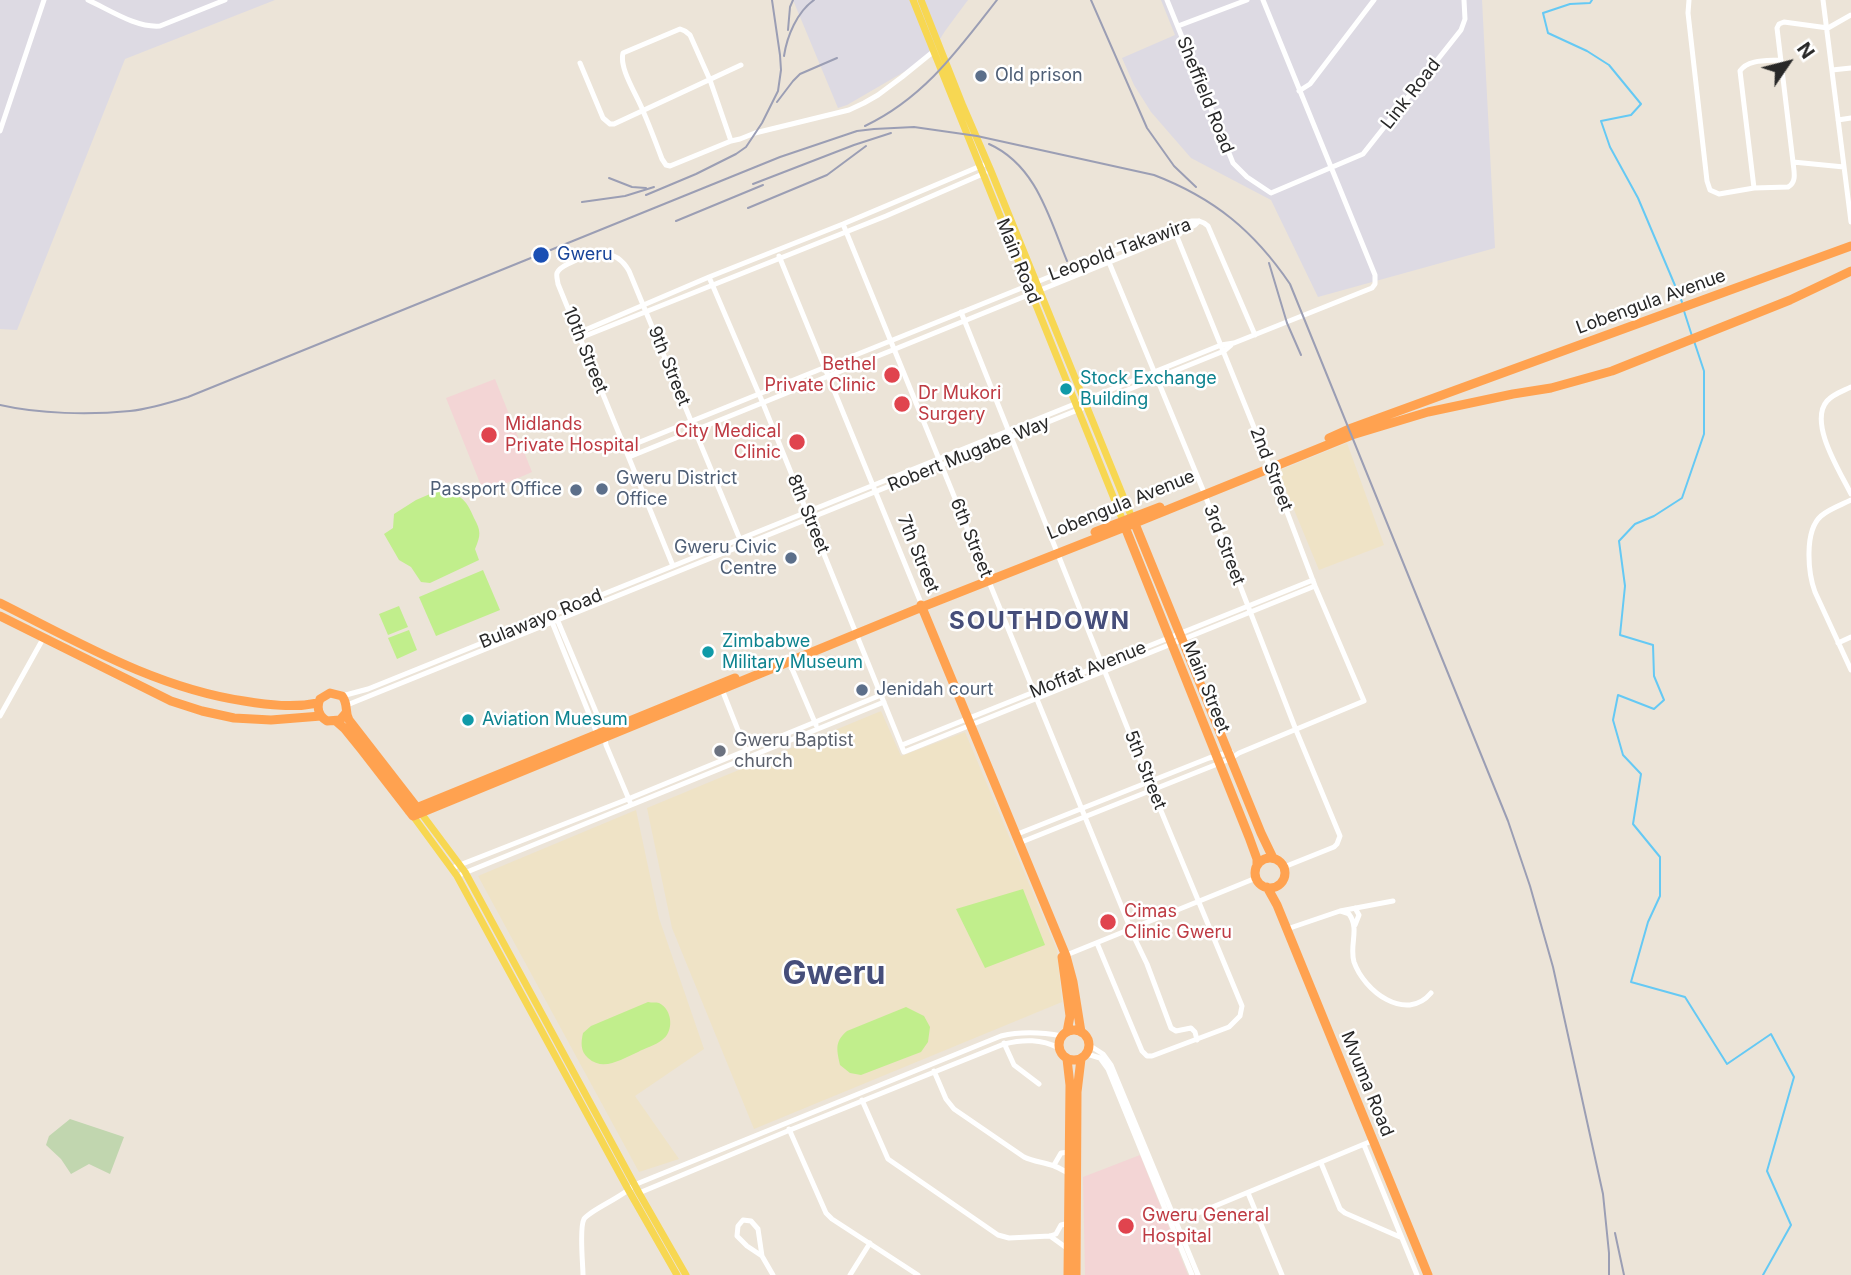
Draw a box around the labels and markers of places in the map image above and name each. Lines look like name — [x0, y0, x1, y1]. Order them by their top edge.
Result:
place label: Old prison — [995, 65, 1083, 87]
marker: Old prison — [973, 68, 989, 84]
place label: Gweru — [557, 244, 613, 266]
marker: Gweru — [531, 245, 551, 265]
place label: Bethel Private Clinic — [765, 354, 876, 396]
marker: Bethel Private Clinic — [882, 365, 902, 385]
place label: Stock Exchange Building — [1080, 368, 1217, 410]
marker: Stock Exchange Building — [1058, 381, 1074, 397]
place label: Dr Mukori Surgery — [918, 383, 1001, 426]
marker: Dr Mukori Surgery — [892, 394, 912, 414]
place label: Midlands Private Hospital — [505, 414, 639, 457]
place label: City Medical Clinic — [675, 421, 781, 464]
marker: Midlands Private Hospital — [479, 425, 499, 445]
marker: City Medical Clinic — [787, 432, 807, 452]
place label: Gweru District Office — [616, 468, 737, 510]
place label: Passport Office — [430, 479, 562, 501]
marker: Gweru District Office — [594, 481, 610, 497]
marker: Passport Office — [568, 482, 584, 498]
place label: Gweru Civic Centre — [674, 537, 777, 580]
marker: Gweru Civic Centre — [783, 550, 799, 566]
place label: Zimbabwe Military Museum — [722, 631, 863, 674]
marker: Zimbabwe Military Museum — [700, 644, 716, 660]
place label: Jenidah court — [876, 679, 993, 701]
marker: Jenidah court — [854, 682, 870, 698]
place label: Aviation Muesum — [482, 709, 628, 731]
marker: Aviation Muesum — [460, 712, 476, 728]
place label: Gweru Baptist church — [734, 730, 853, 772]
marker: Gweru Baptist church — [712, 743, 728, 759]
place label: Cimas Clinic Gweru — [1124, 901, 1232, 944]
marker: Cimas Clinic Gweru — [1098, 912, 1118, 932]
place label: Gweru General Hospital — [1142, 1205, 1269, 1248]
marker: Gweru General Hospital — [1116, 1216, 1136, 1236]

